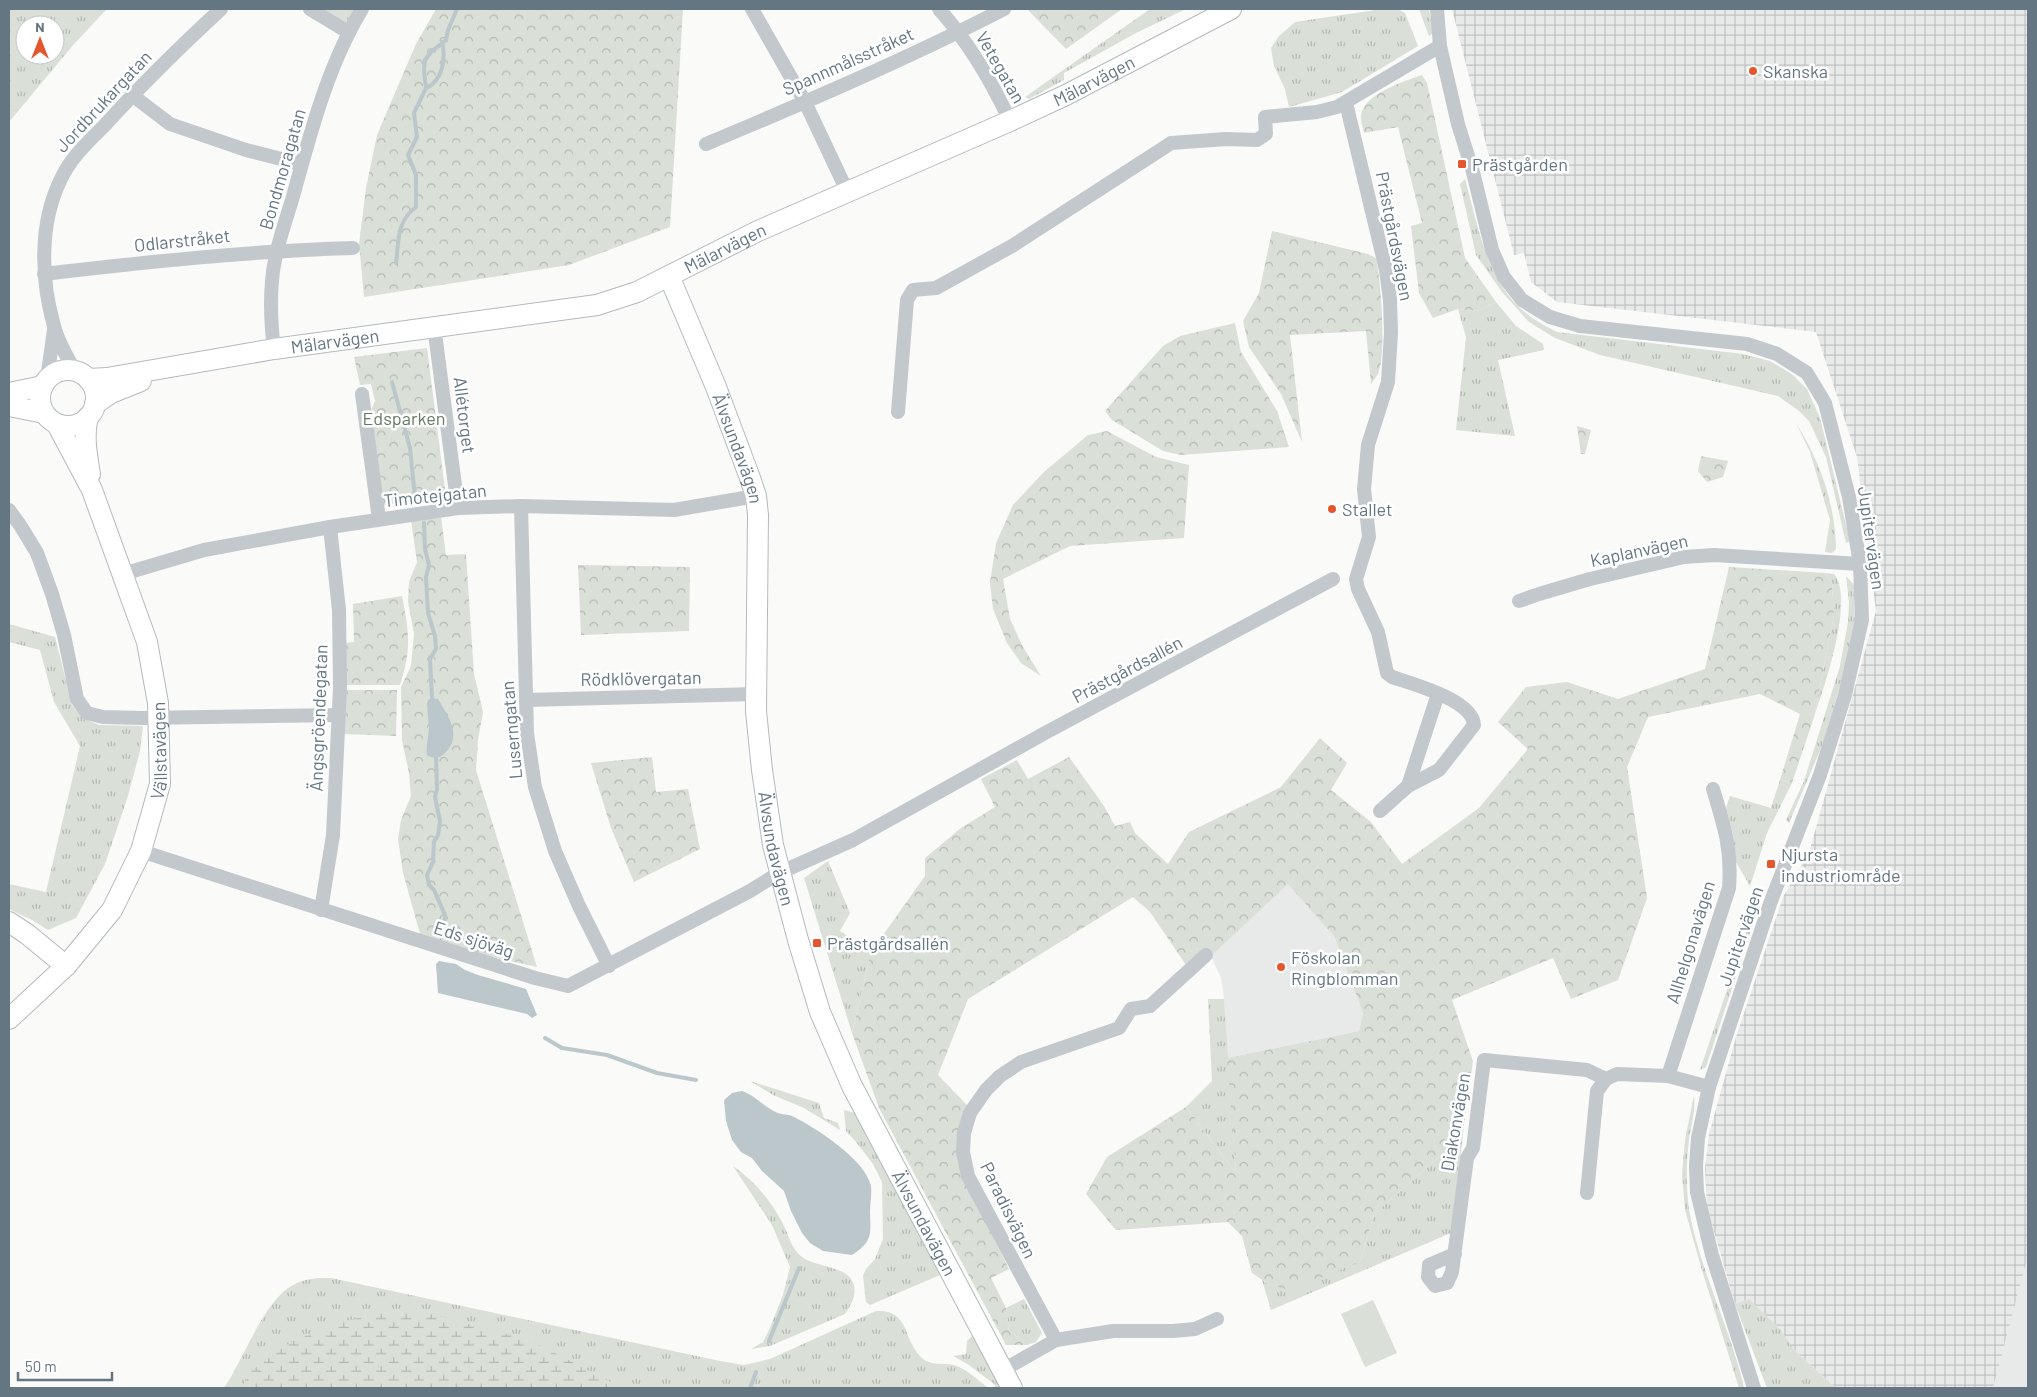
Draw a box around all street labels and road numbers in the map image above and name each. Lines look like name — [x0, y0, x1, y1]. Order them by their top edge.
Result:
street label: Spannmålsstråket — [779, 22, 917, 100]
street label: Vetegatan — [972, 27, 1030, 107]
street label: Jordbrukargatan — [50, 46, 156, 156]
street label: Mälarvägen — [1049, 50, 1138, 111]
street label: Bondmoragatan — [254, 106, 310, 232]
street label: Prästgårdsvägen — [1372, 170, 1418, 302]
street label: Mälarvägen — [680, 218, 769, 278]
street label: Odlarstråket — [133, 224, 231, 256]
street label: Mälarvägen — [289, 324, 380, 358]
street label: Allétorget — [449, 376, 481, 454]
street label: Älvsundavägen — [708, 390, 768, 505]
street label: Timotejgatan — [382, 479, 488, 511]
street label: Jupitervägen — [1854, 485, 1890, 591]
street label: Kaplanvägen — [1588, 529, 1690, 571]
street label: Prästgårdsallén — [1068, 631, 1186, 707]
street label: Ängsgröendegatan — [304, 644, 332, 792]
street label: Rödklövergatan — [580, 666, 702, 690]
street label: Luserngatan — [496, 680, 526, 780]
street label: Vällstavägen — [145, 701, 171, 802]
street label: Älvsundavägen — [754, 790, 799, 908]
street label: Allhelgonavägen — [1661, 878, 1719, 1006]
street label: Jupitervägen — [1713, 883, 1767, 989]
street label: Eds sjöväg — [431, 916, 517, 962]
street label: Diakonvägen — [1436, 1071, 1474, 1173]
street label: Paradisvägen — [976, 1158, 1042, 1262]
street label: Älvsundavägen — [888, 1166, 962, 1280]

